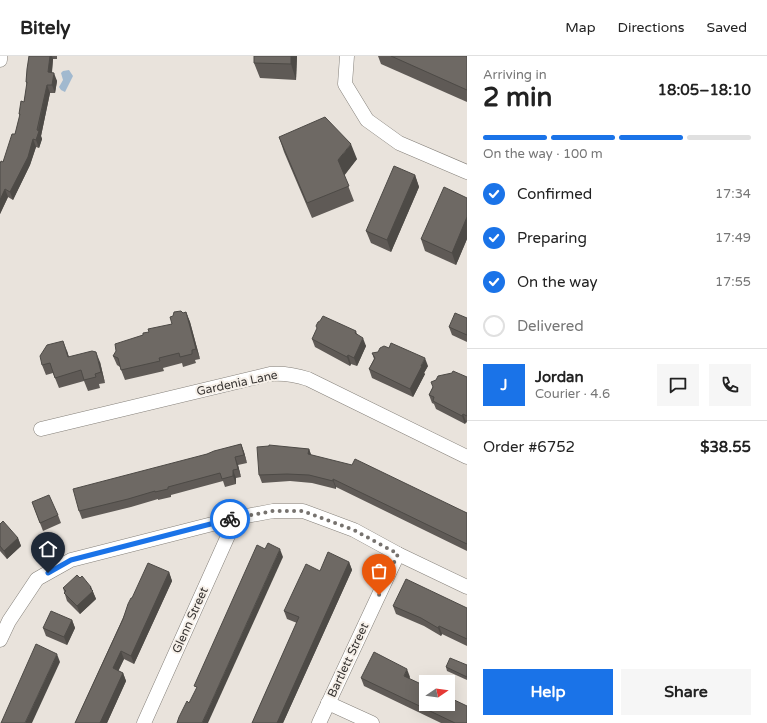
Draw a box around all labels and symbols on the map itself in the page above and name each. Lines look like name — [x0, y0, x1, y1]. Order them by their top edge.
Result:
street label: Gardenia Lane — [195, 368, 279, 398]
courier — [210, 499, 250, 539]
pin — [31, 532, 65, 573]
pin — [362, 554, 396, 595]
street label: Glenn Street — [169, 584, 211, 655]
street label: Bartlett Street — [325, 620, 372, 699]
north arrow — [419, 675, 455, 711]

